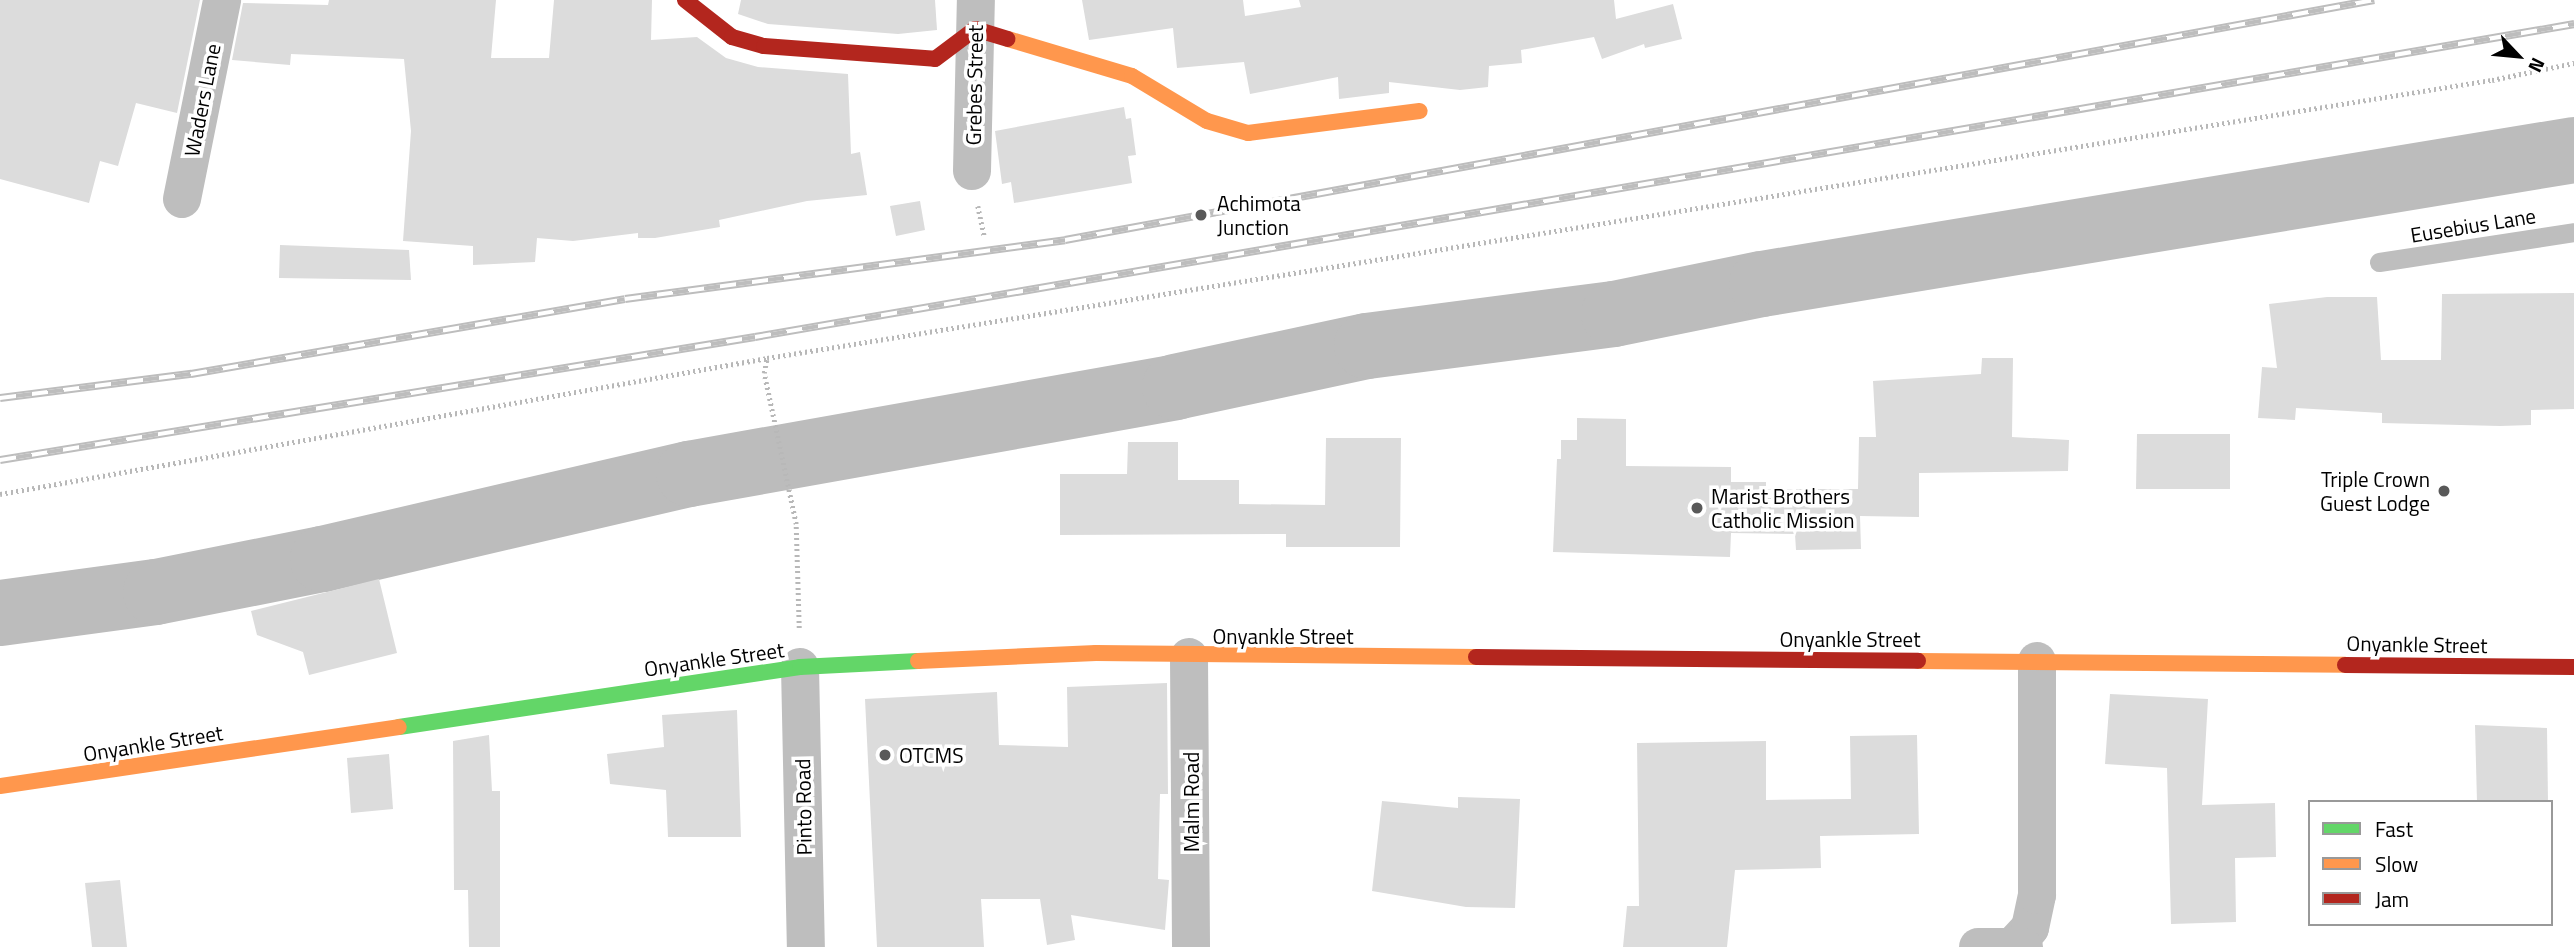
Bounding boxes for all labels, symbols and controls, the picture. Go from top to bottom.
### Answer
north arrow [2483,21,2553,91]
street label: Grebes Street [960,24,988,146]
street label: Waders Lane [179,41,225,159]
text: N [2521,53,2553,78]
place label: Achimota Junction [1217,190,1301,240]
street label: Eusebius Lane [2409,203,2537,247]
marker: Achimota Junction [1191,205,1211,225]
place label: Triple Crown Guest Lodge [2320,466,2430,516]
place label: Marist Brothers Catholic Mission [1711,483,1855,533]
marker: Triple Crown Guest Lodge [2436,483,2452,499]
marker: Marist Brothers Catholic Mission [1689,500,1705,516]
street label: Onyankle Street [1212,623,1354,649]
street label: Onyankle Street [1779,626,1921,652]
street label: Onyankle Street [2346,630,2488,658]
street label: Onyankle Street [642,637,786,681]
street label: Onyankle Street [81,720,225,766]
place label: OTCMS [899,742,964,768]
marker: OTCMS [877,747,893,763]
street label: Malm Road [1178,752,1204,852]
street label: Pinto Road [790,758,816,856]
legend [2308,800,2553,926]
text: Fast [2375,813,2413,845]
text: Slow [2375,848,2418,880]
text: Jam [2375,883,2409,915]

